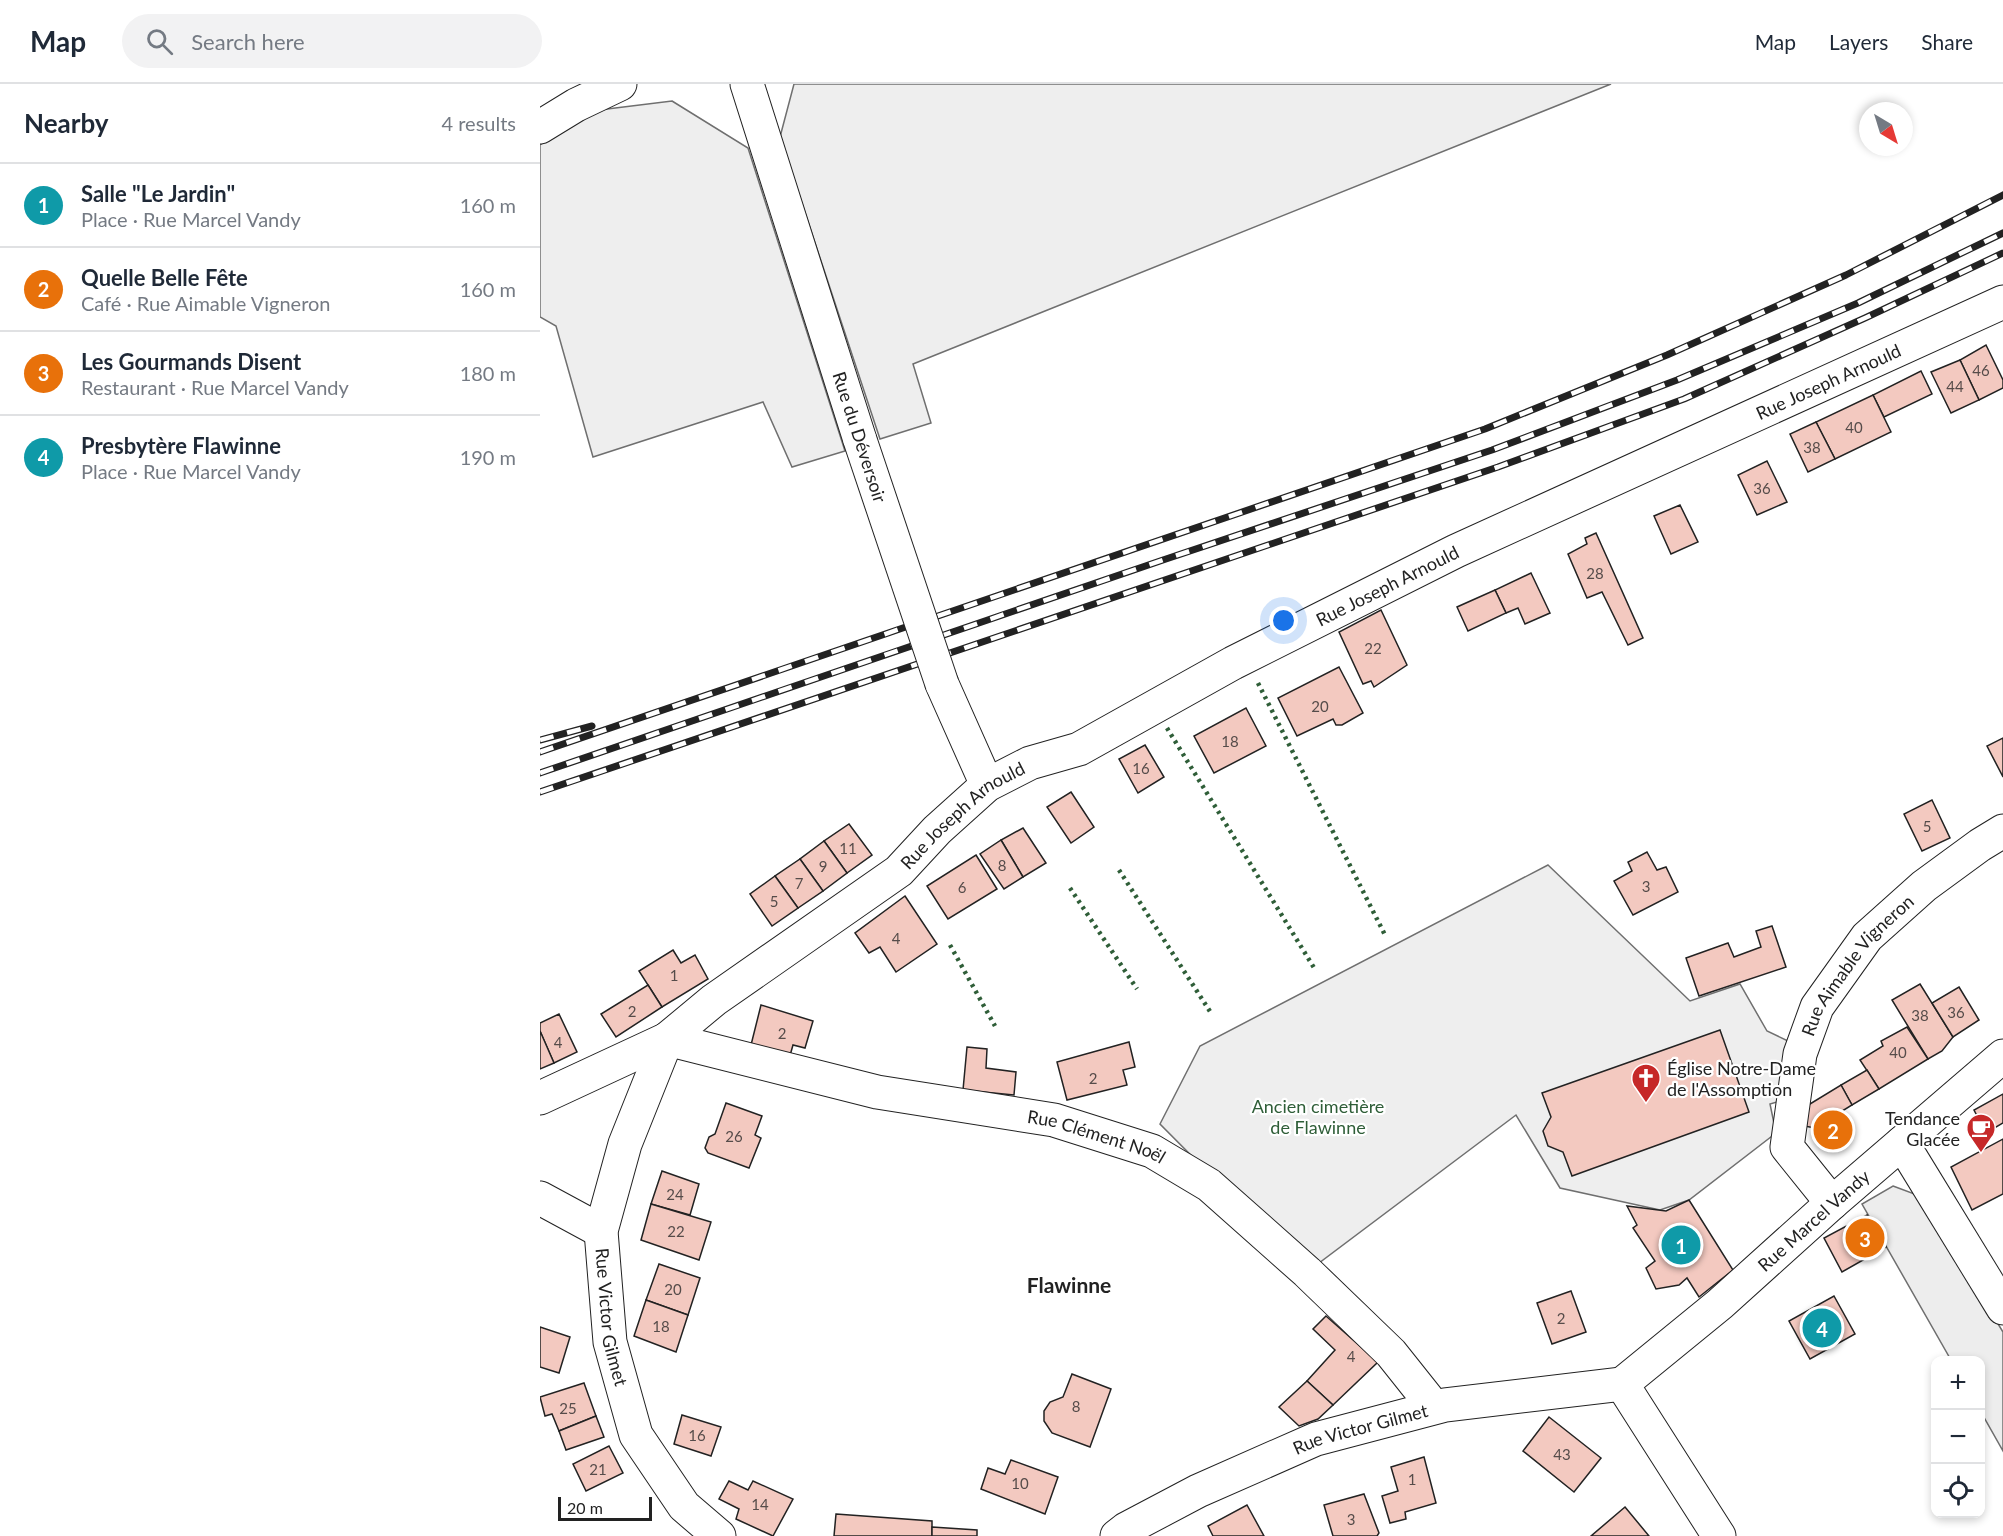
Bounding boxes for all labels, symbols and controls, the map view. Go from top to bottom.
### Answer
search box [122,14,542,68]
text: Map [30,24,86,58]
icon: search [143,25,176,58]
text: Search here [191,28,305,55]
text: Map [1755,29,1796,54]
text: Layers [1829,29,1888,54]
text: Share [1921,29,1973,54]
north arrow [1859,102,1913,156]
text: Nearby [24,107,109,139]
text: 4 results [441,111,516,135]
text: Salle "Le Jardin" [81,180,235,207]
text: 1 [38,193,49,217]
text: 160 m [460,193,516,217]
text: Place · Rue Marcel Vandy [81,207,301,231]
text: Quelle Belle Fête [81,264,248,291]
text: 2 [38,277,49,301]
text: 160 m [460,277,516,301]
text: Café · Rue Aimable Vigneron [81,291,331,315]
street label: Rue Joseph Arnould [1752,339,1904,424]
text: Les Gourmands Disent [81,348,301,375]
text: 3 [38,361,49,385]
text: 180 m [460,361,516,385]
house number: 46 [1972,361,1990,379]
street label: Rue du Déversoir [828,369,892,506]
text: Restaurant · Rue Marcel Vandy [81,375,349,399]
house number: 44 [1946,377,1964,395]
house number: 40 [1845,418,1863,436]
text: Presbytère Flawinne [81,432,281,459]
house number: 38 [1803,438,1821,456]
text: 4 [38,445,49,469]
text: 190 m [460,445,516,469]
text: Place · Rue Marcel Vandy [81,459,301,483]
house number: 36 [1753,479,1771,497]
street label: Rue Joseph Arnould [1312,541,1462,631]
house number: 28 [1586,564,1604,582]
your location [1269,606,1298,635]
house number: 22 [1364,639,1382,657]
house number: 20 [1311,697,1329,715]
house number: 18 [1221,732,1239,750]
street label: Rue Joseph Arnould [896,757,1028,873]
house number: 16 [1132,759,1150,777]
house number: 5 [1923,817,1931,835]
house number: 11 [839,839,857,857]
house number: 8 [998,856,1006,874]
house number: 9 [819,857,827,875]
house number: 7 [795,874,804,892]
house number: 3 [1642,877,1650,895]
house number: 6 [958,878,967,896]
street label: Rue Aimable Vigneron [1796,890,1918,1039]
house number: 5 [770,892,778,910]
house number: 4 [892,929,901,947]
house number: 1 [670,966,678,984]
house number: 2 [628,1002,636,1020]
house number: 36 [1947,1003,1965,1021]
house number: 38 [1911,1006,1929,1024]
house number: 2 [778,1024,786,1042]
house number: 4 [554,1033,563,1051]
house number: 40 [1889,1043,1907,1061]
place label: Église Notre-Dame de l'Assomption [1667,1057,1816,1100]
church icon: Église Notre-Dame de l'Assomption [1630,1062,1662,1104]
house number: 2 [1089,1069,1097,1087]
park label: Ancien cimetière de Flawinne [1252,1095,1384,1138]
street label: Rue Clément Noël [1026,1105,1170,1168]
place label: Tendance Glacée [1885,1107,1960,1150]
pin: 2 [1814,1108,1852,1152]
cafe icon: Tendance Glacée [1965,1112,1997,1154]
house number: 26 [725,1127,743,1145]
street label: Rue Marcel Vandy [1753,1164,1874,1276]
house number: 24 [666,1185,684,1203]
pin: 3 [1846,1216,1884,1260]
house number: 22 [667,1222,685,1240]
pin: 1 [1662,1222,1700,1268]
street label: Rue Victor Gilmet [591,1247,633,1389]
district label: Flawinne [1027,1272,1111,1297]
house number: 20 [664,1280,682,1298]
pin: 4 [1802,1306,1842,1350]
house number: 2 [1557,1309,1565,1327]
house number: 18 [652,1317,670,1335]
house number: 4 [1347,1347,1356,1365]
map controls [1931,1356,1985,1518]
button: + [1931,1356,1985,1410]
house number: 8 [1072,1397,1080,1415]
house number: 25 [559,1399,577,1417]
street label: Rue Victor Gilmet [1289,1399,1430,1459]
button: − [1931,1410,1985,1464]
house number: 16 [688,1426,706,1444]
house number: 43 [1553,1445,1571,1463]
house number: 21 [589,1460,607,1478]
button: locate [1931,1464,1985,1518]
house number: 1 [1408,1470,1416,1488]
house number: 10 [1011,1474,1029,1492]
scale bar [558,1494,652,1522]
house number: 14 [751,1495,769,1513]
text: 20 m [567,1498,603,1517]
house number: 3 [1347,1510,1355,1528]

